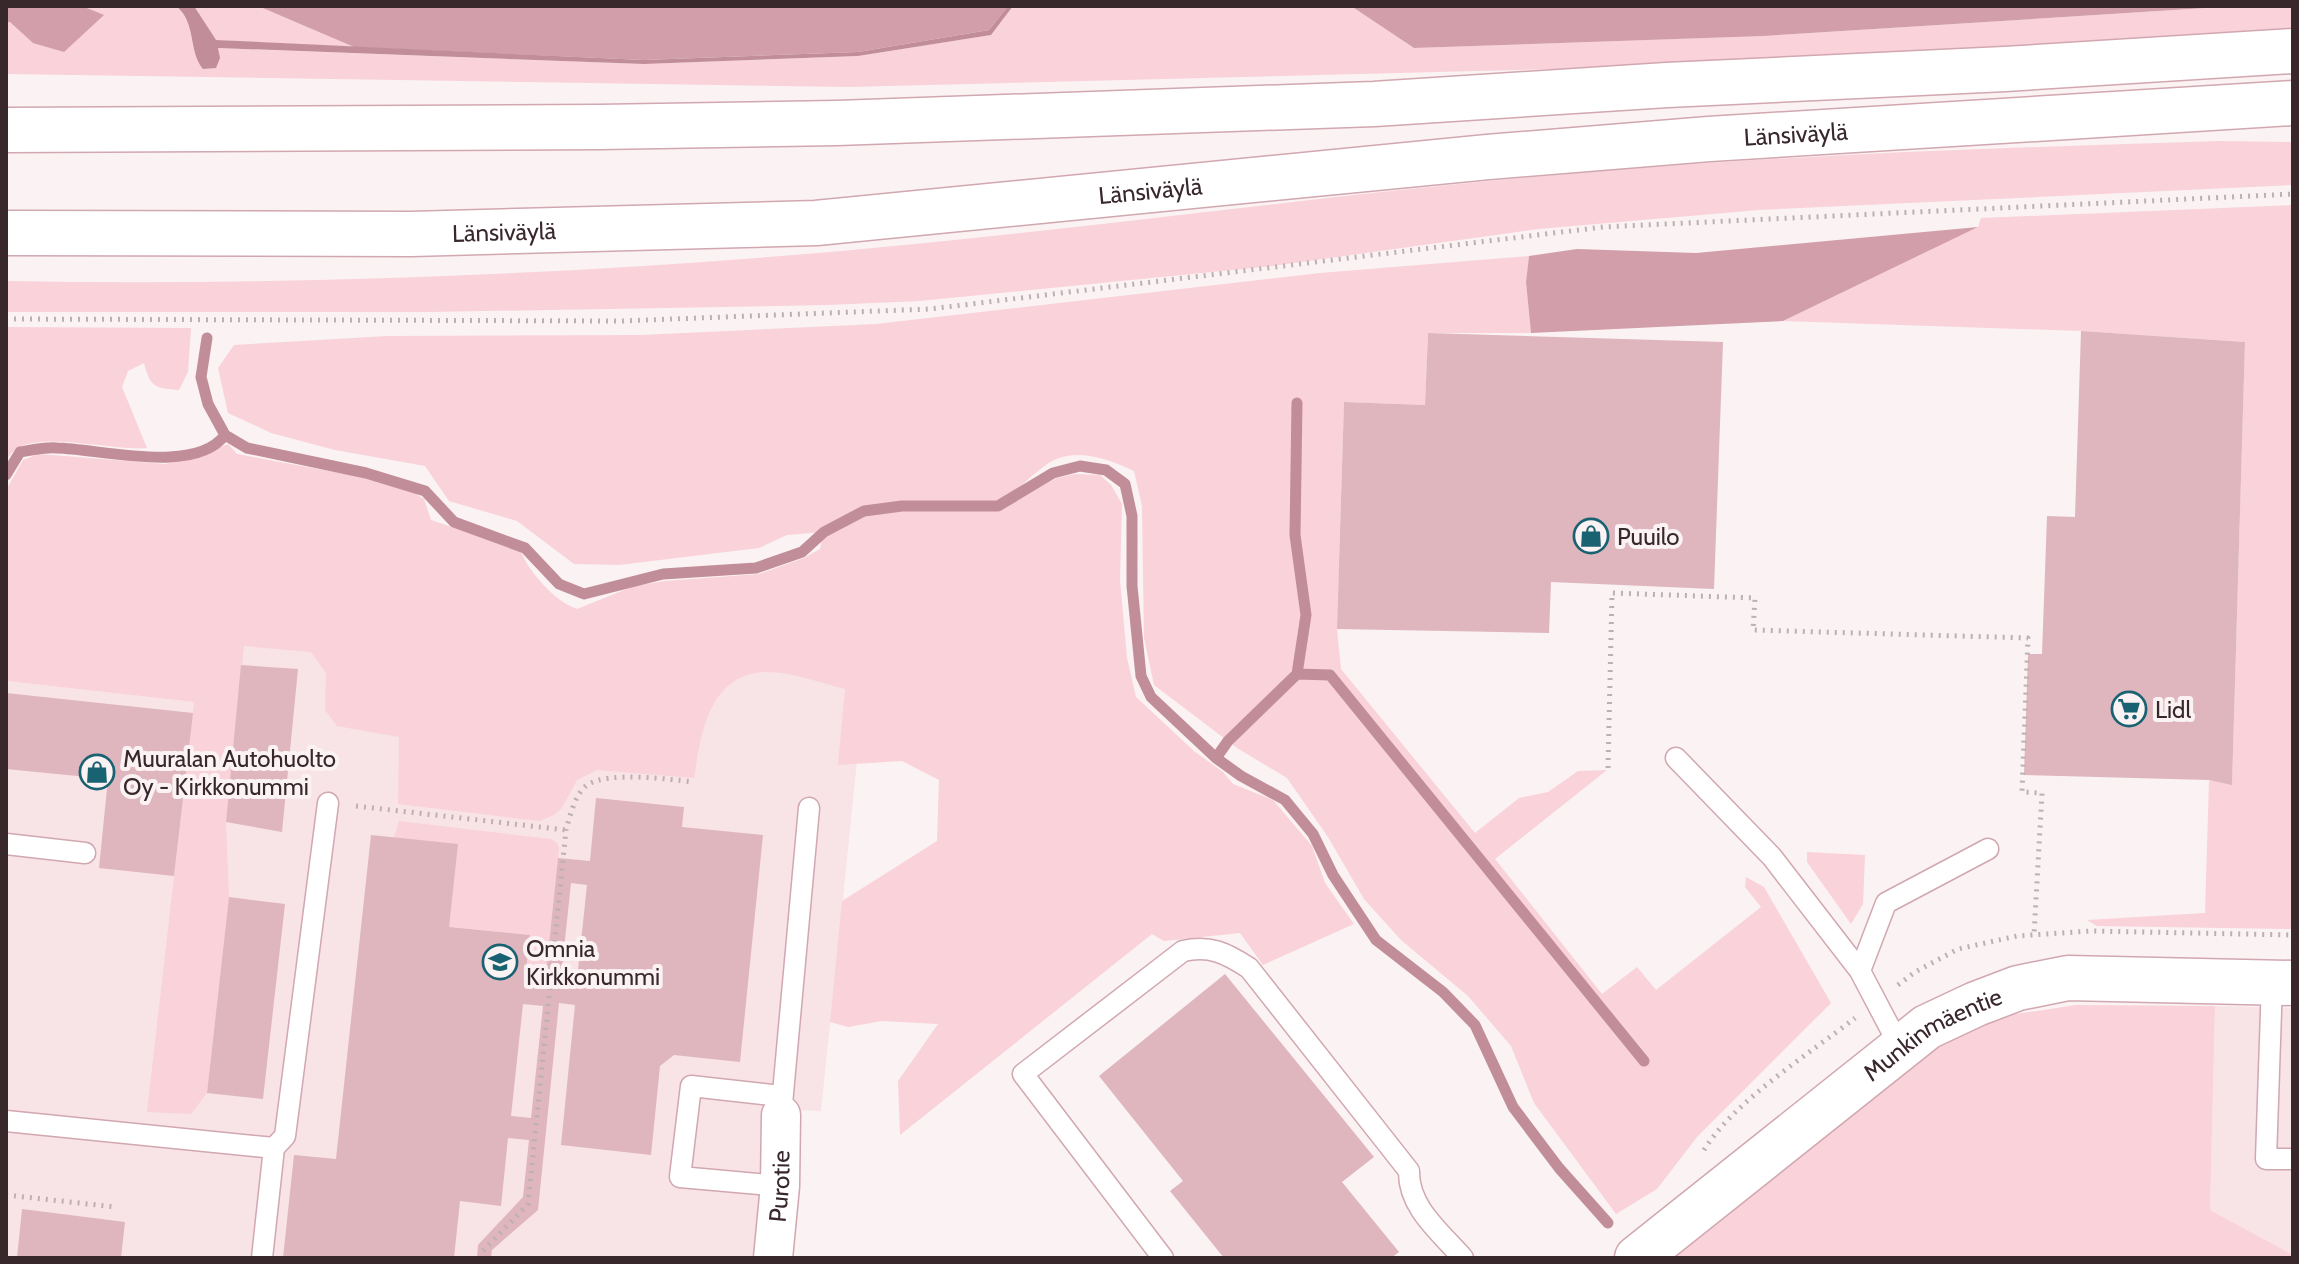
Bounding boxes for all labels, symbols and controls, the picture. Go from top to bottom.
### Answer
street label: Länsiväylä [1743,116,1849,151]
street label: Länsiväylä [1097,171,1204,210]
street label: Länsiväylä [452,216,557,247]
shop icon: Puuilo [1572,517,1610,555]
place label: Puuilo [1617,522,1680,551]
supermarket icon: Lidl [2110,690,2148,728]
place label: Lidl [2155,695,2191,724]
place label: Muuralan Autohuolto Oy - Kirkkonummi [123,744,336,801]
shop icon: Muuralan Autohuolto Oy - Kirkkonummi [78,753,116,791]
place label: Omnia Kirkkonummi [526,934,660,991]
school or university icon: Omnia Kirkkonummi [481,943,519,981]
street label: Munkinmäentie [1857,981,2006,1087]
street label: Purotie [762,1150,795,1224]

